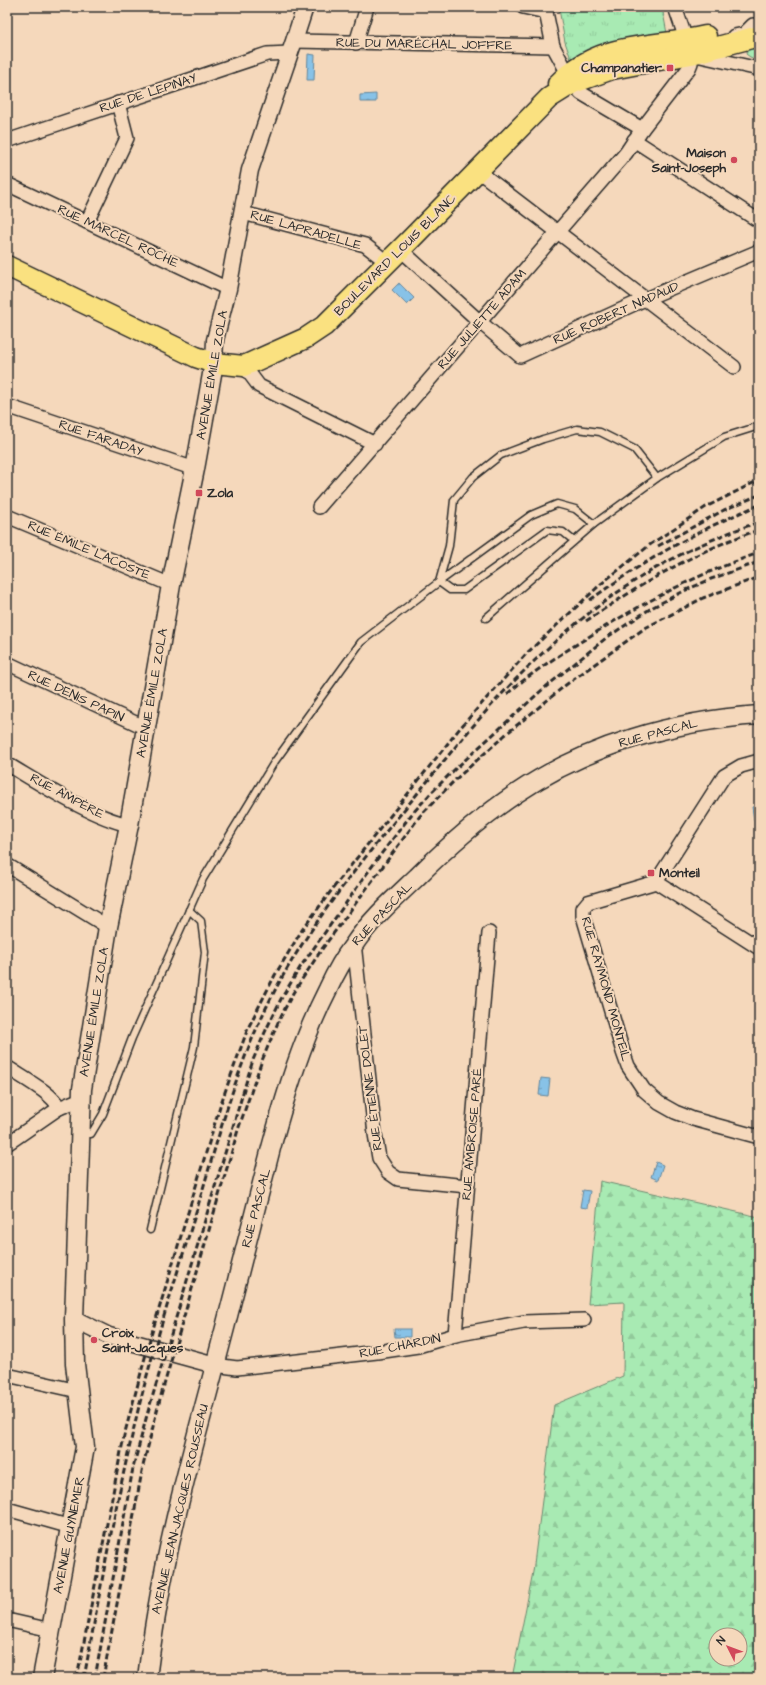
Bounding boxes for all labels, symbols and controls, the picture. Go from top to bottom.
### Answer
street label: RUE DU MARÉCHAL JOFFRE [336,33,513,55]
place label: Champanatier [581,59,663,78]
marker: Champanatier [665,63,675,73]
street label: RUE DE LEPINAY [97,69,199,117]
place label: Maison Saint-Joseph [651,144,727,178]
marker: Maison Saint-Joseph [729,155,739,165]
street label: BOULEVARD LOUIS BLANC [330,190,460,320]
street label: RUE MARCEL ROCHE [55,200,182,272]
street label: RUE LAPRADELLE [248,206,364,255]
street label: RUE JULIETTE ADAM [433,265,531,373]
street label: RUE ROBERT NADAUD [550,277,682,349]
street label: AVENUE ÉMILE ZOLA [192,308,232,441]
street label: RUE FARADAY [56,415,146,461]
place label: Zola [207,484,234,502]
marker: Zola [194,488,204,498]
street label: RUE ÉMILE LACOSTE [25,516,153,584]
street label: AVENUE ÉMILE ZOLA [132,626,172,759]
street label: RUE DENIS PAPIN [25,666,127,726]
street label: RUE PASCAL [617,714,699,752]
street label: RUE AMPÈRE [27,769,107,823]
place label: Monteil [659,864,700,882]
marker: Monteil [646,868,656,878]
street label: RUE PASCAL [348,878,416,950]
street label: RUE RAYMOND MONTEIL [577,915,635,1063]
street label: AVENUE ÉMILE ZOLA [75,945,113,1078]
street label: RUE ÉTIENNE DOLET [353,1023,387,1152]
street label: RUE AMBROISE PARÉ [457,1067,487,1201]
street label: RUE PASCAL [237,1167,275,1249]
place label: Croix Saint-Jacques [101,1324,184,1358]
street label: RUE CHARDIN [358,1329,442,1363]
marker: Croix Saint-Jacques [89,1335,99,1345]
street label: AVENUE JEAN-JACQUES ROUSSEAU [147,1402,213,1616]
street label: AVENUE GUYNEMER [49,1475,89,1595]
north arrow [708,1627,748,1667]
text: N [713,1633,729,1648]

